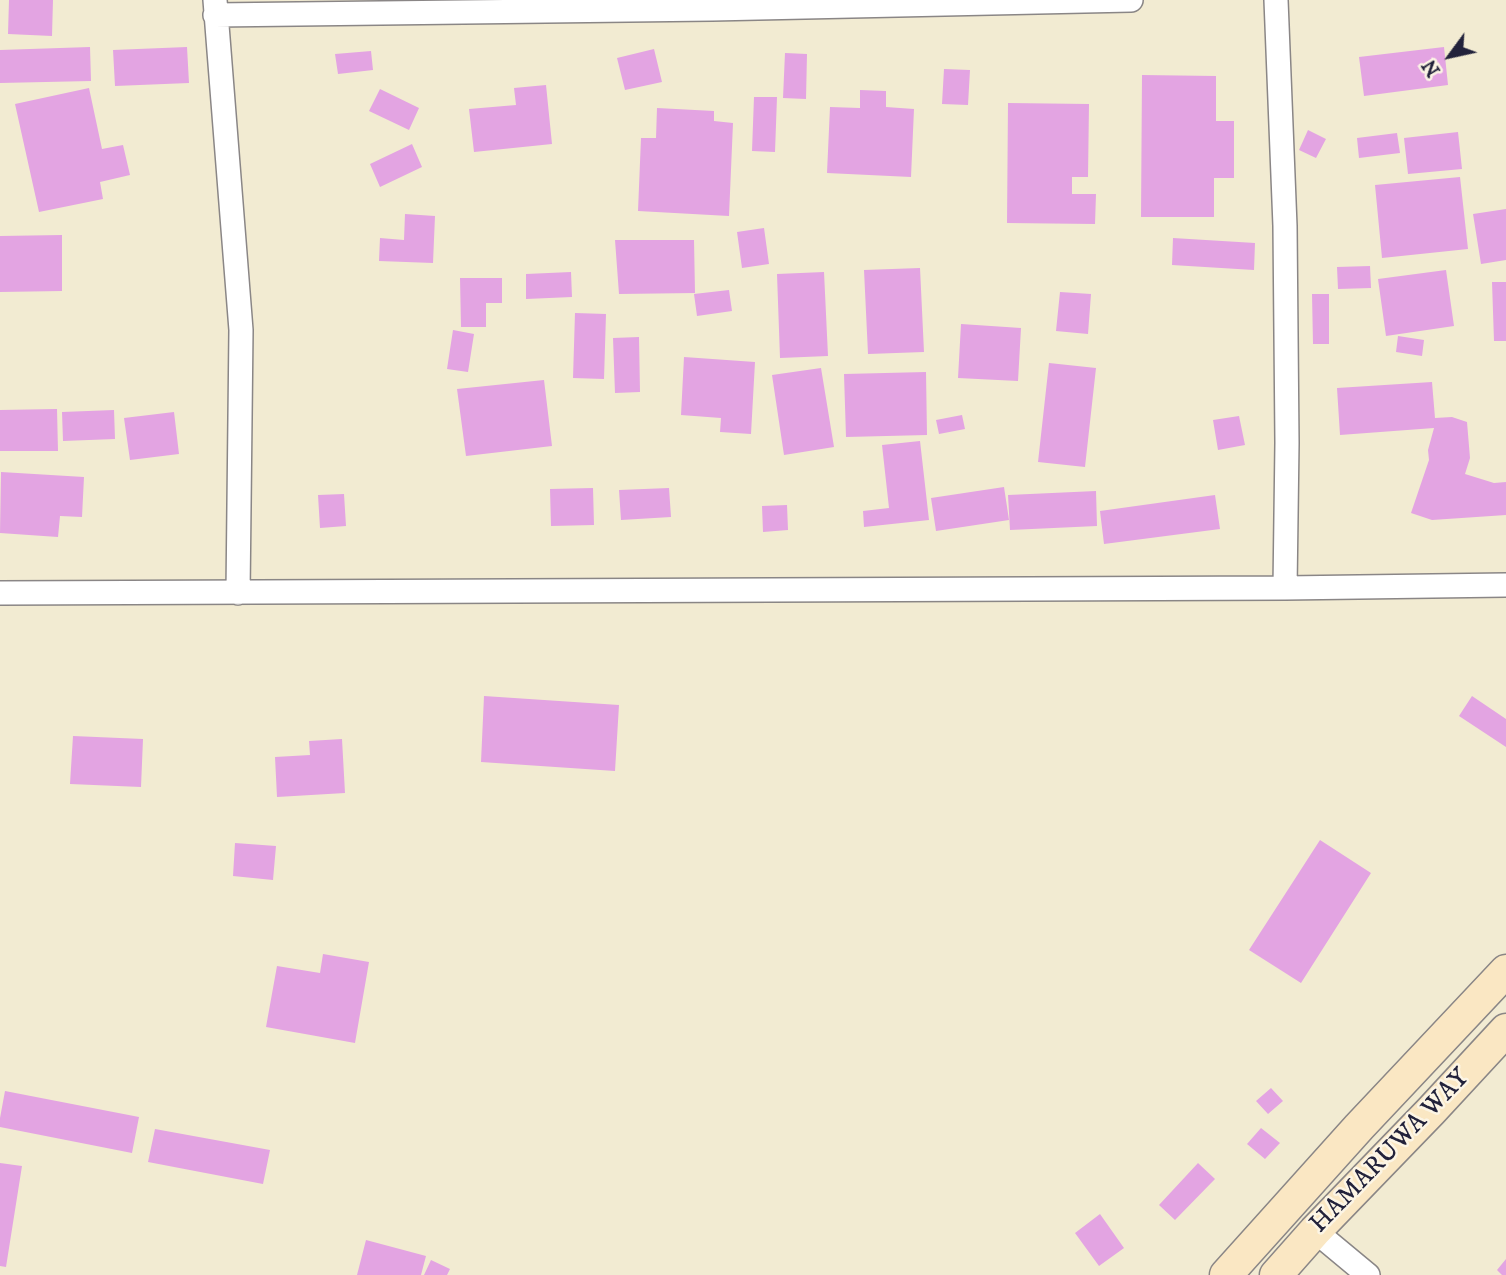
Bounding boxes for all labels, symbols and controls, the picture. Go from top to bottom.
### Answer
north arrow [1415,21,1485,91]
text: N [1418,55,1446,81]
street label: HAMARUWA WAY [1305,1063,1477,1241]

